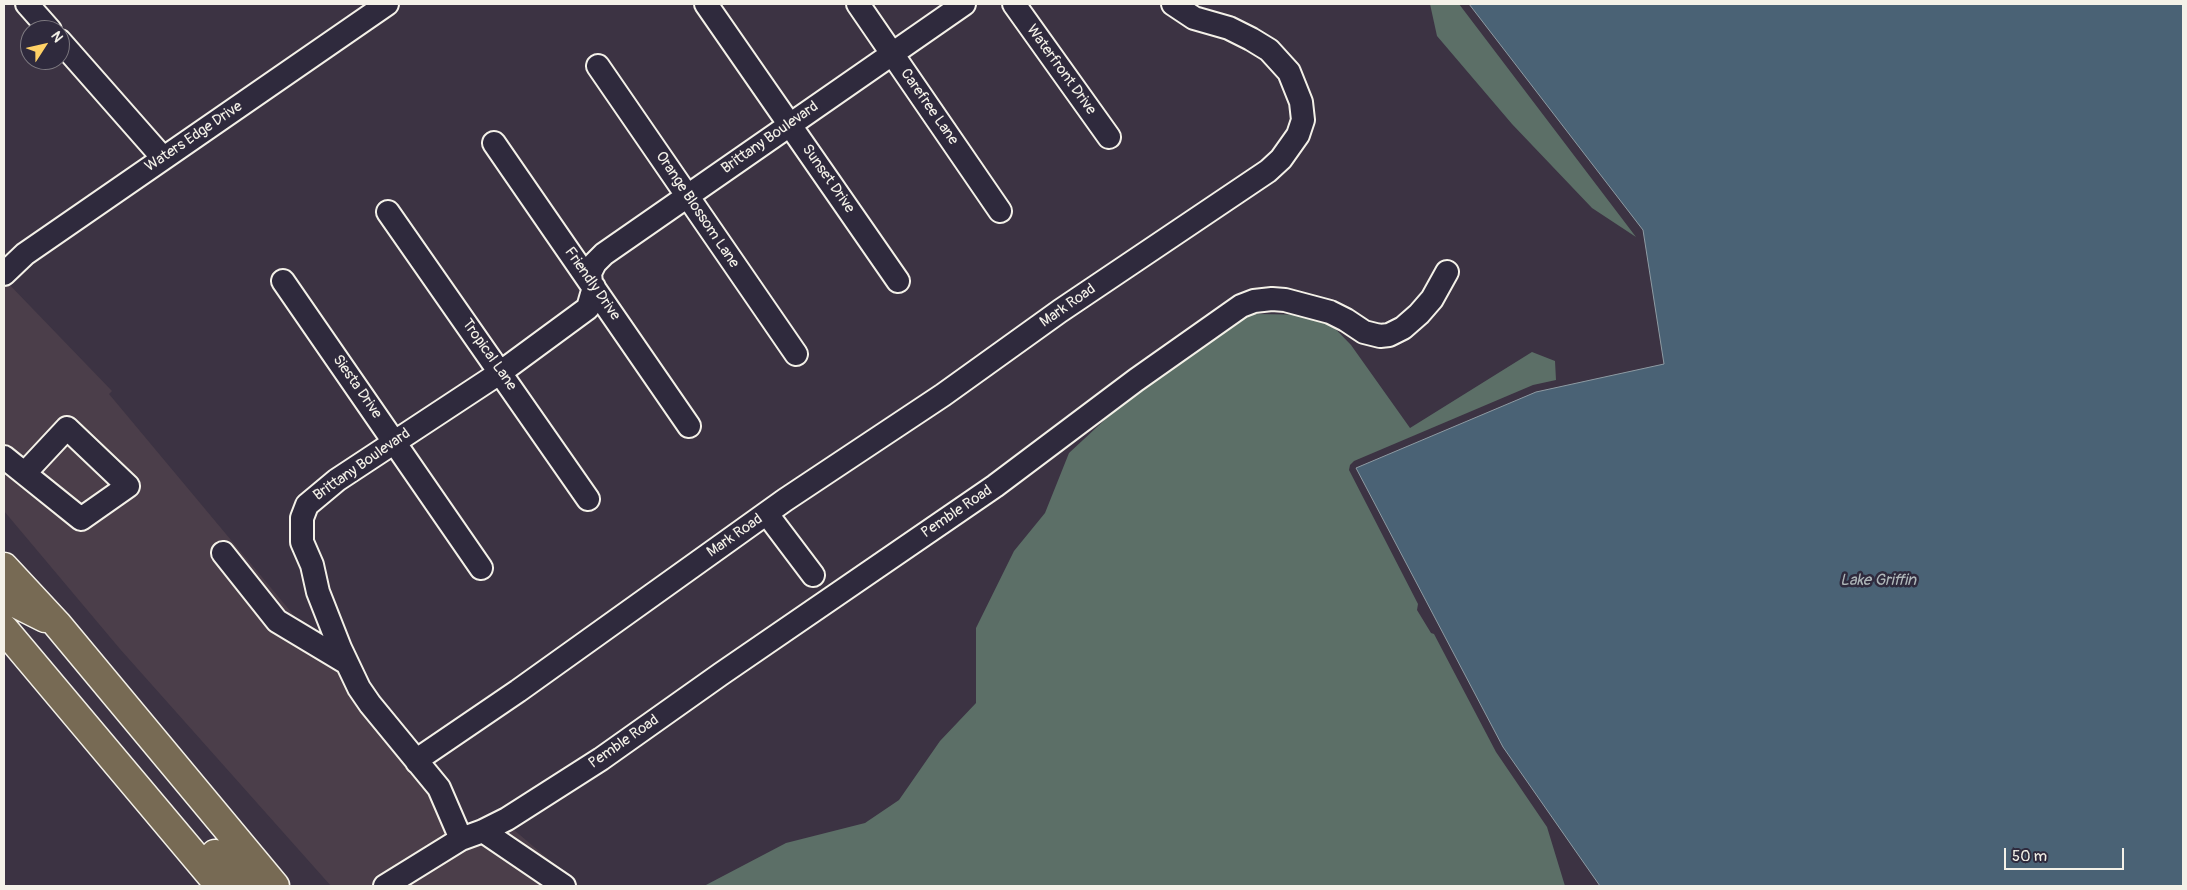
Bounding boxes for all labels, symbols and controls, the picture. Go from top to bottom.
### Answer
north arrow [20,20,70,70]
street label: Waterfront Drive [1022,21,1100,119]
text: N [47,28,67,45]
street label: Carefree Lane [896,65,962,149]
street label: Waters Edge Drive [142,98,246,176]
street label: Brittany Boulevard [718,98,822,178]
street label: Sunset Drive [798,141,858,217]
street label: Orange Blossom Lane [651,148,743,272]
street label: Friendly Drive [560,244,624,324]
street label: Mark Road [1037,280,1099,332]
street label: Tropical Lane [458,316,520,394]
street label: Siesta Drive [328,352,386,422]
street label: Brittany Boulevard [310,425,414,505]
street label: Pemble Road [918,482,996,542]
street label: Mark Road [704,510,766,562]
water label: Lake Griffin [1840,571,1916,591]
street label: Pemble Road [585,711,663,773]
scale bar [2007,838,2127,870]
text: 50 m [2012,847,2047,866]

